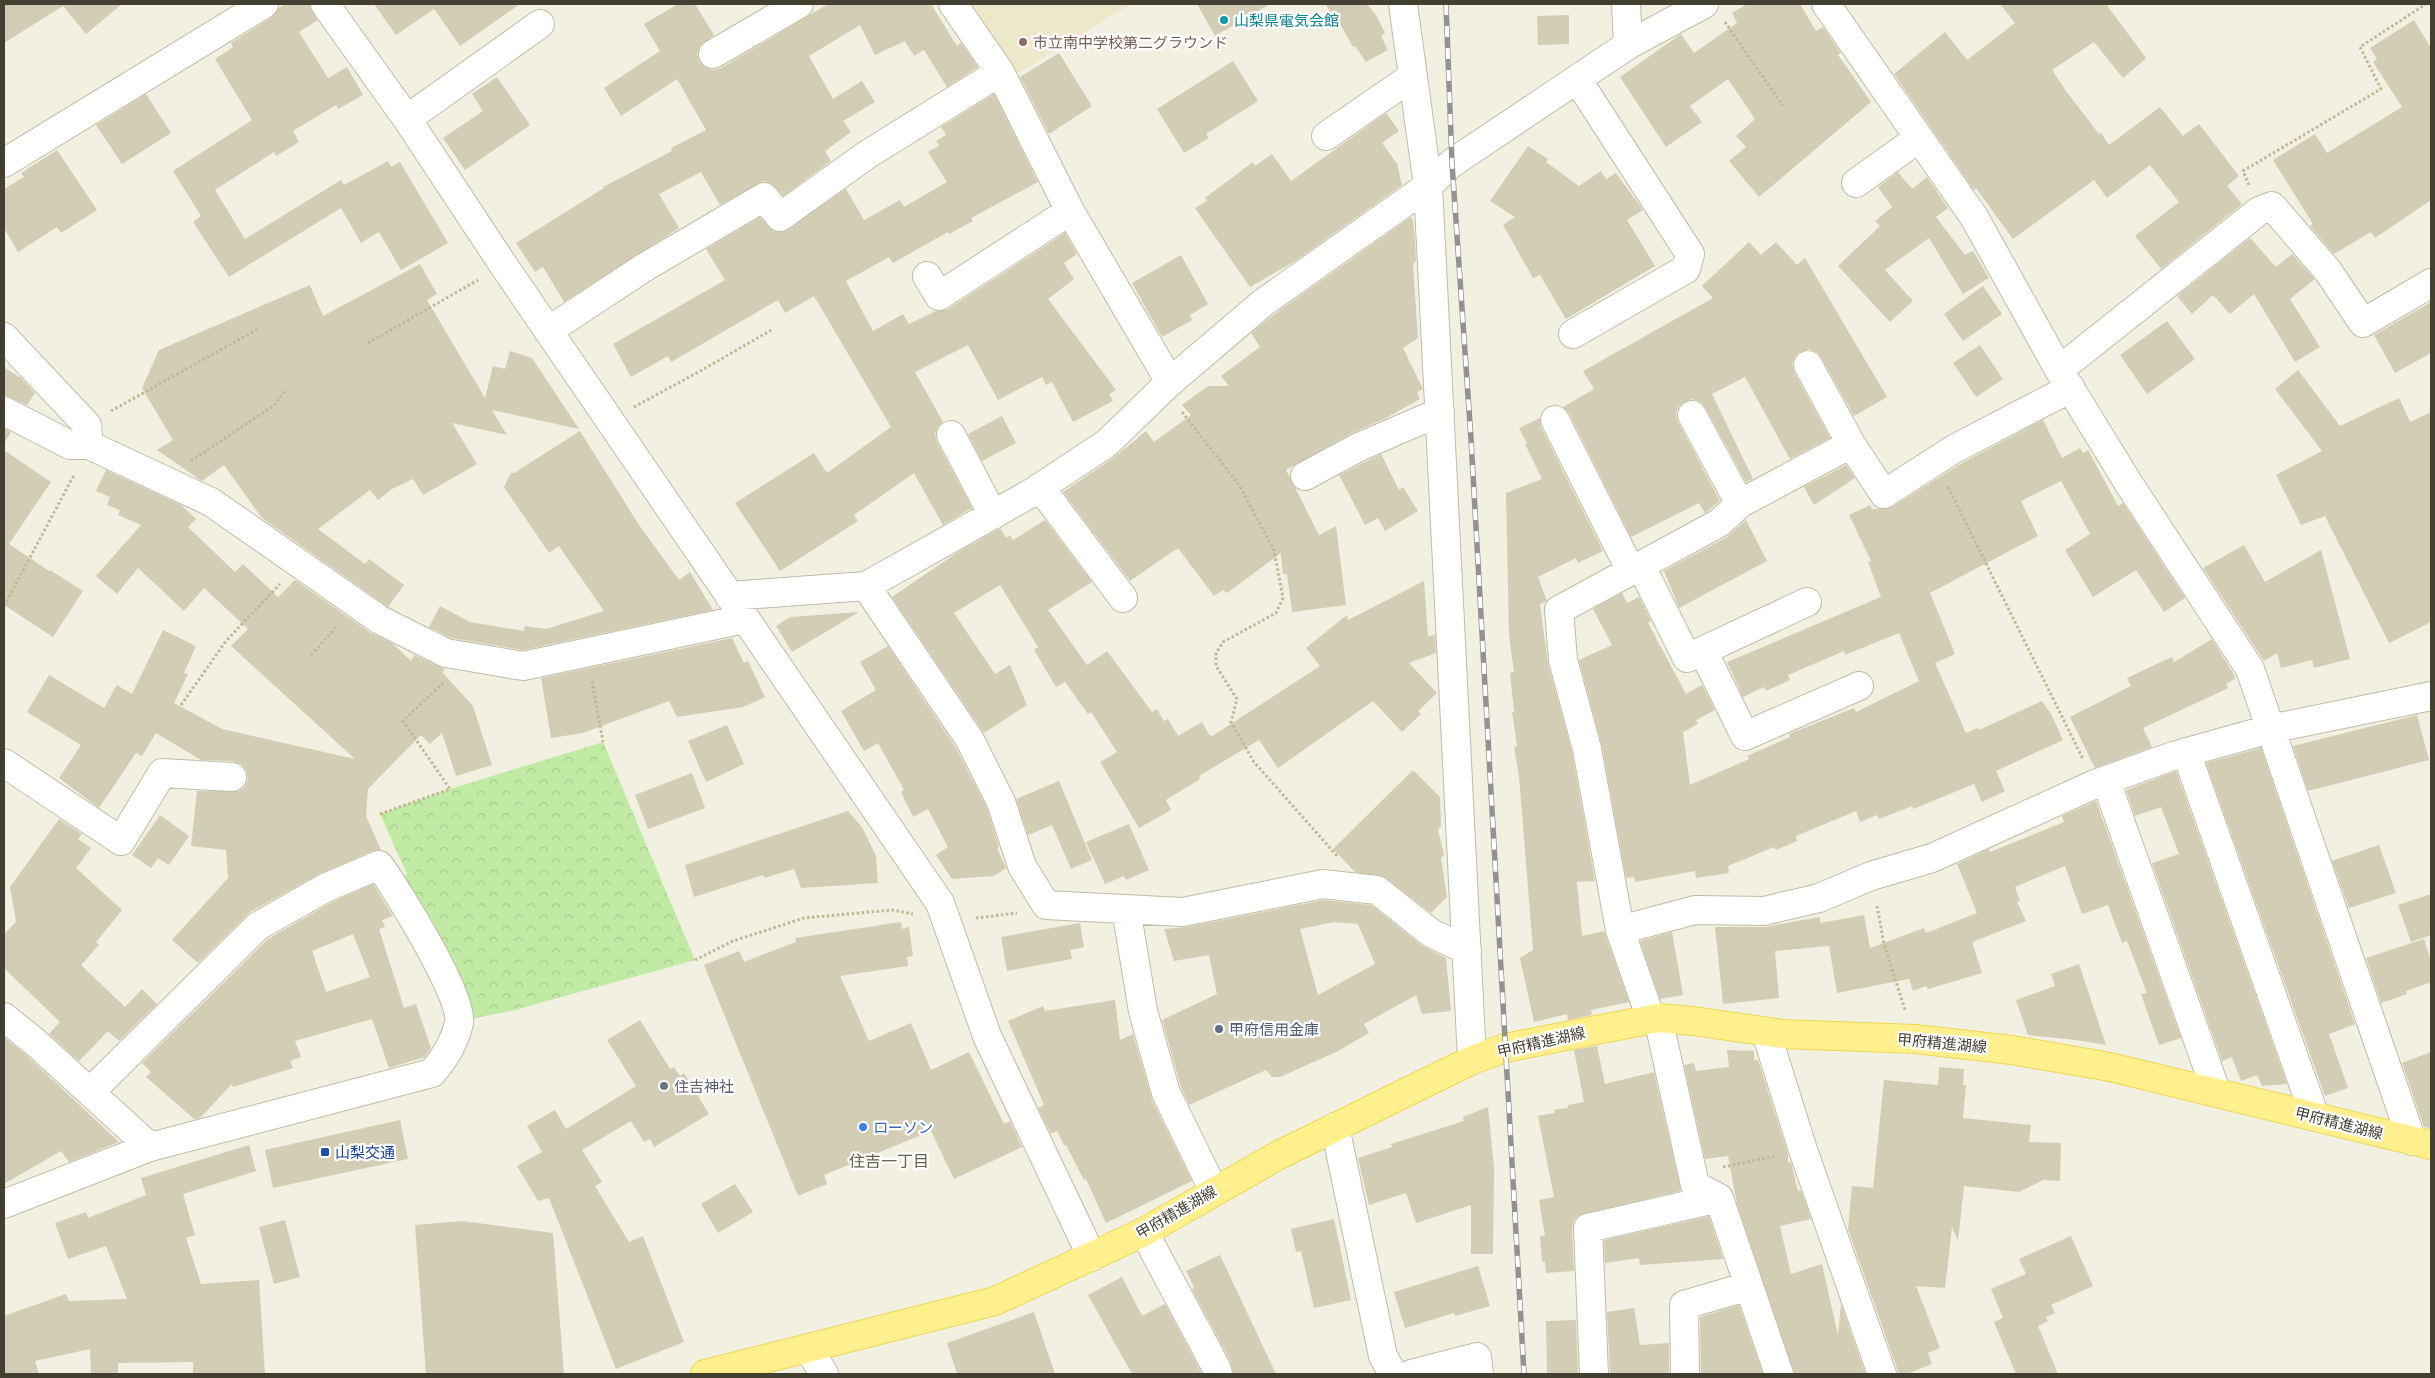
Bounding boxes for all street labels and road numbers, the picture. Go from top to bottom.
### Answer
street label: 甲府精進湖線 [1495,1023,1587,1061]
street label: 甲府精進湖線 [1896,1030,1988,1056]
street label: 甲府精進湖線 [2293,1103,2385,1143]
street label: 甲府精進湖線 [1132,1181,1220,1243]

